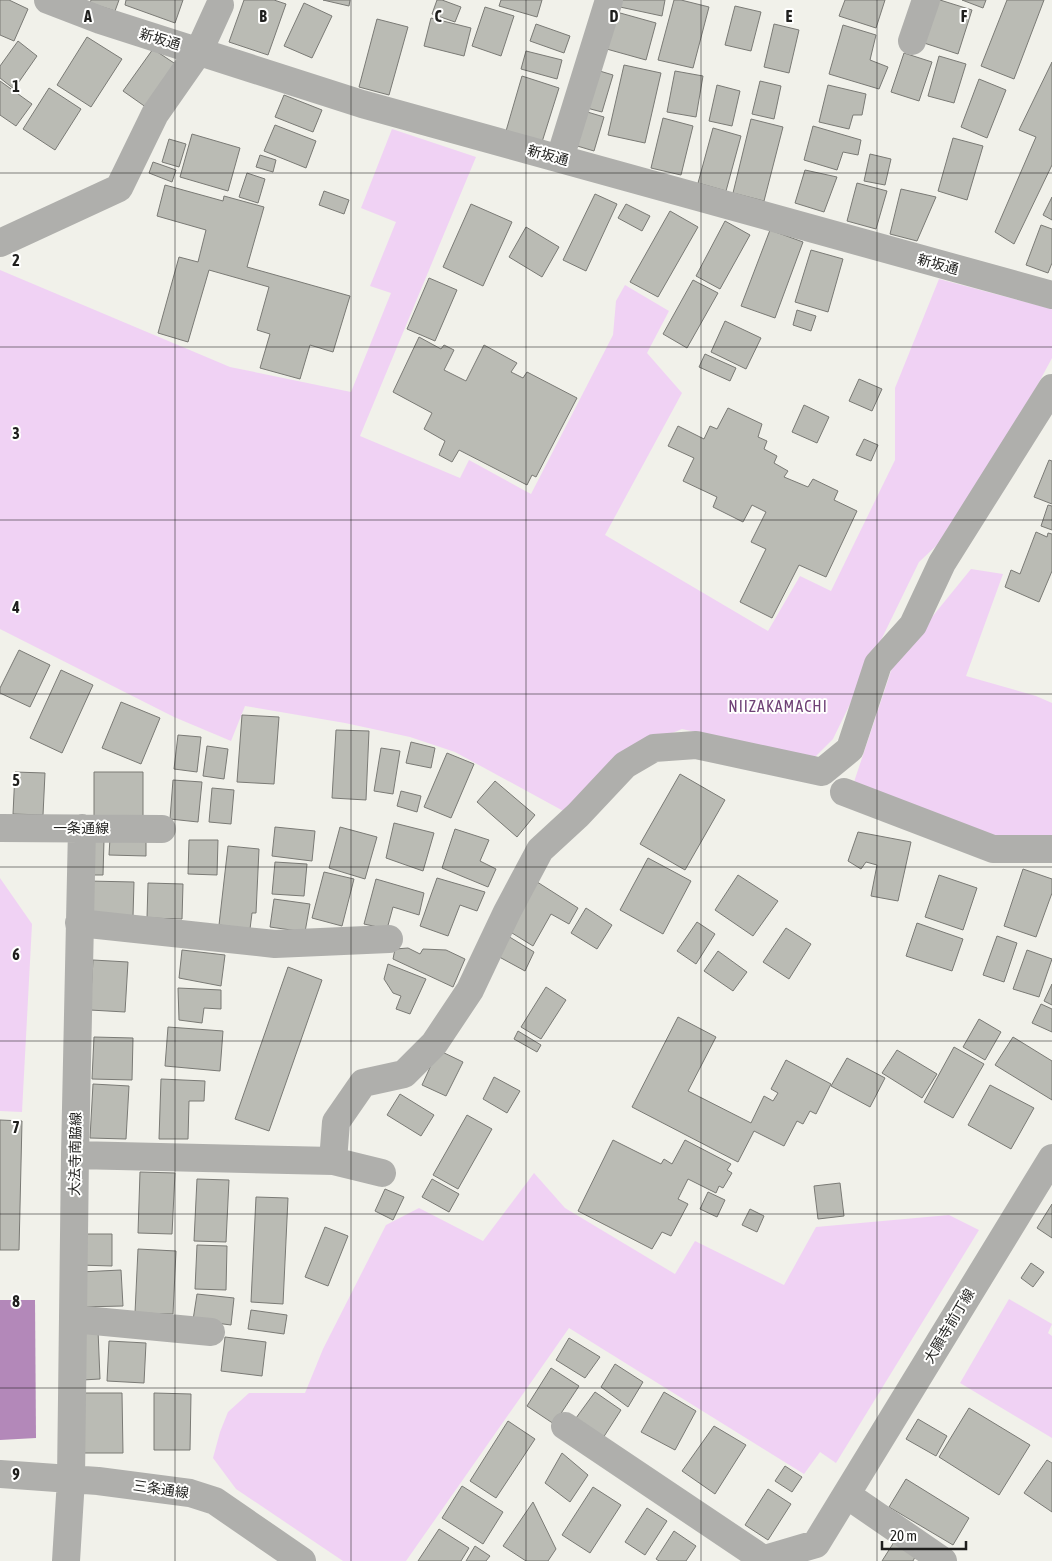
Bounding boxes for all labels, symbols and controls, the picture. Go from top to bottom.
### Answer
text: A [83,7,92,25]
text: B [259,7,267,25]
text: C [434,7,442,25]
text: D [610,7,619,25]
text: E [786,7,793,25]
text: F [961,7,968,25]
street label: 新坂通 [138,25,182,53]
text: 1 [12,77,20,95]
street label: 新坂通 [526,142,570,168]
text: 2 [12,251,20,269]
street label: 新坂通 [916,251,960,277]
text: 3 [12,424,20,442]
text: 4 [11,598,20,616]
district label: NIIZAKAMACHI [728,697,828,715]
text: 5 [12,771,20,789]
street label: 一条通線 [53,820,109,836]
text: 6 [12,945,20,963]
street label: 大法寺南脇線 [66,1112,84,1196]
text: 7 [12,1118,20,1136]
street label: 大願寺前丁線 [921,1286,977,1366]
text: 8 [12,1292,20,1310]
text: 9 [12,1465,20,1483]
street label: 三条通線 [132,1477,190,1501]
scale bar [882,1518,966,1550]
text: 20 m [890,1527,917,1544]

